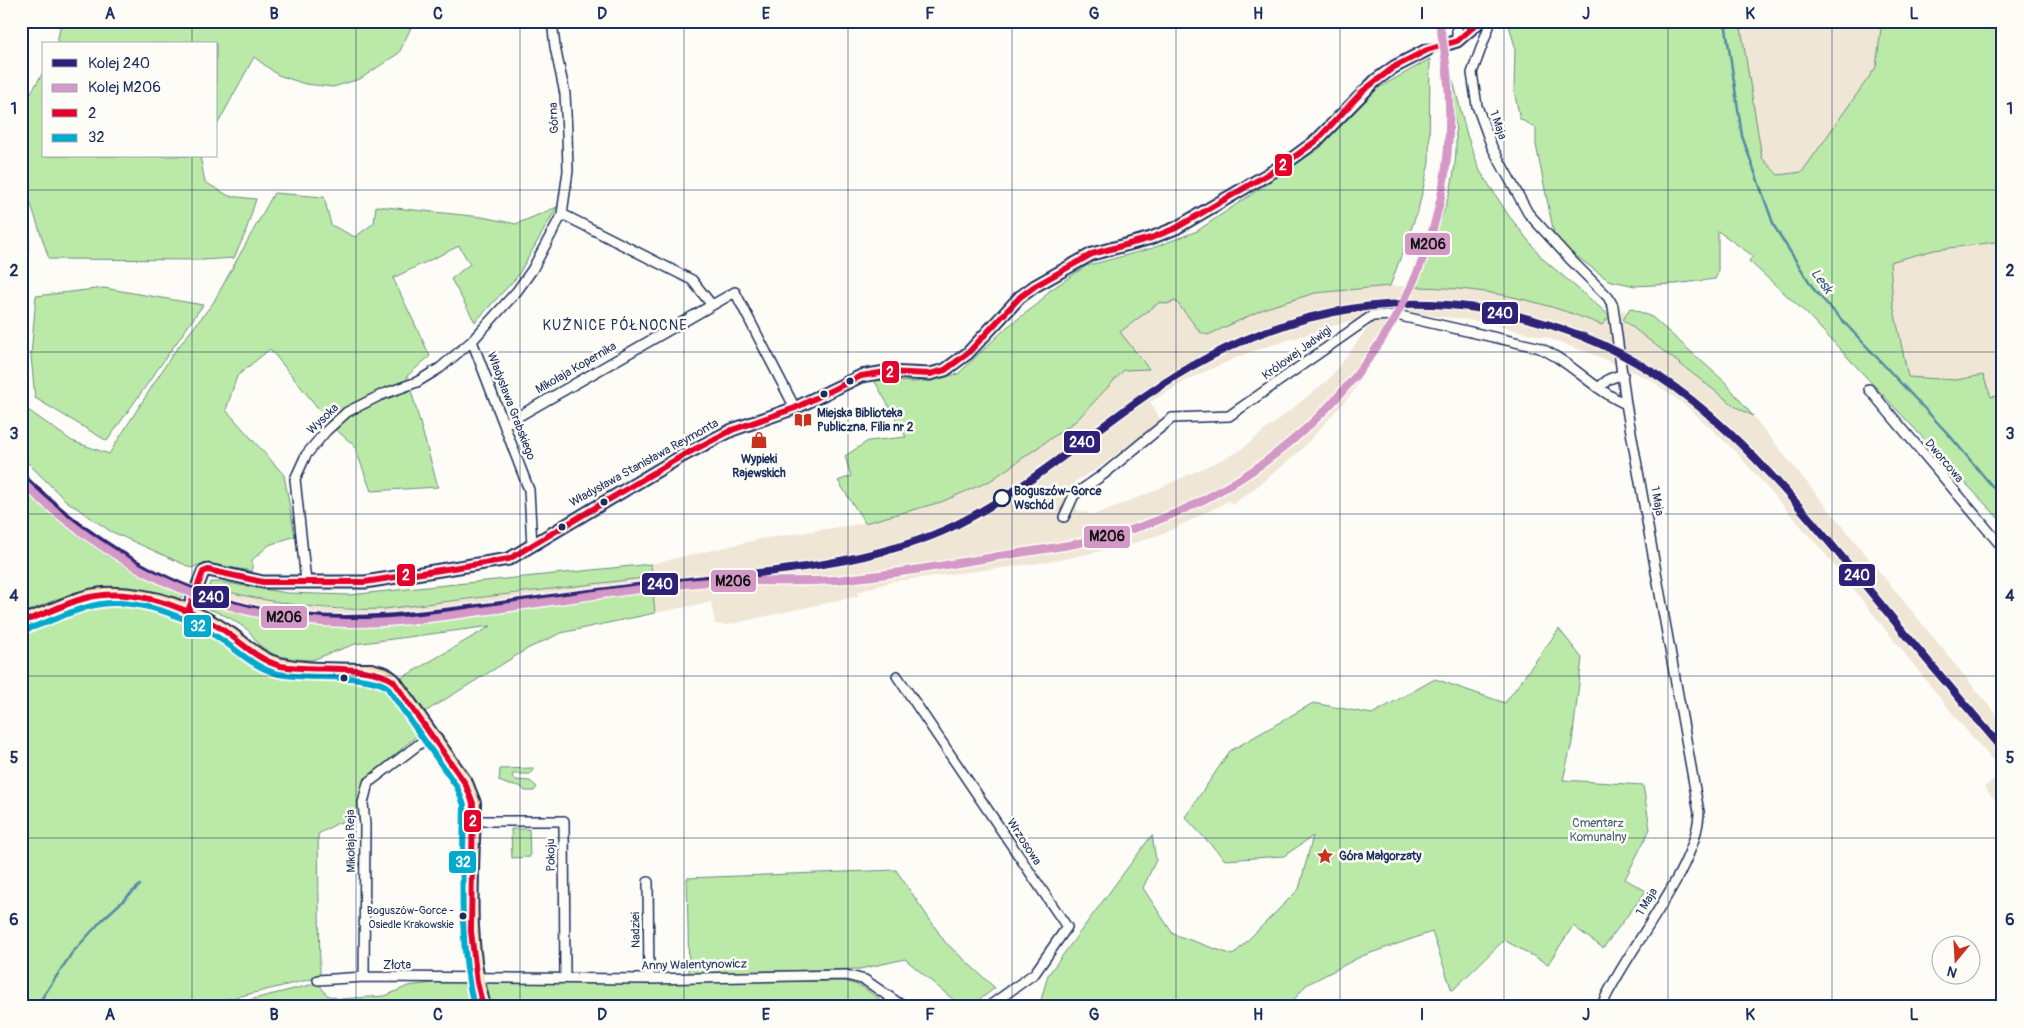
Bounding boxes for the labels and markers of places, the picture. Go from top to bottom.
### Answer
unlabelled marker [845,376,855,386]
unlabelled marker [819,389,829,399]
place label: Miejska Biblioteka Publiczna. Filia nr 2 [817,406,914,435]
library icon: Miejska Biblioteka Publiczna. Filia nr 2 [793,410,813,430]
shop icon: Wypieki Rajewskich [749,430,769,450]
place label: Wypieki Rajewskich [732,452,786,481]
place label: Boguszów-Gorce Wschód [1014,484,1102,513]
marker: Boguszów-Gorce Wschód [993,489,1011,507]
unlabelled marker [599,497,609,507]
unlabelled marker [557,522,567,532]
unlabelled marker [339,673,349,683]
place icon: Góra Małgorzaty [1315,846,1335,866]
place label: Góra Małgorzaty [1339,849,1422,864]
place label: Boguszów-Gorce - Osiedle Krakowskie [367,904,455,931]
marker: Boguszów-Gorce - Osiedle Krakowskie [458,911,468,921]

